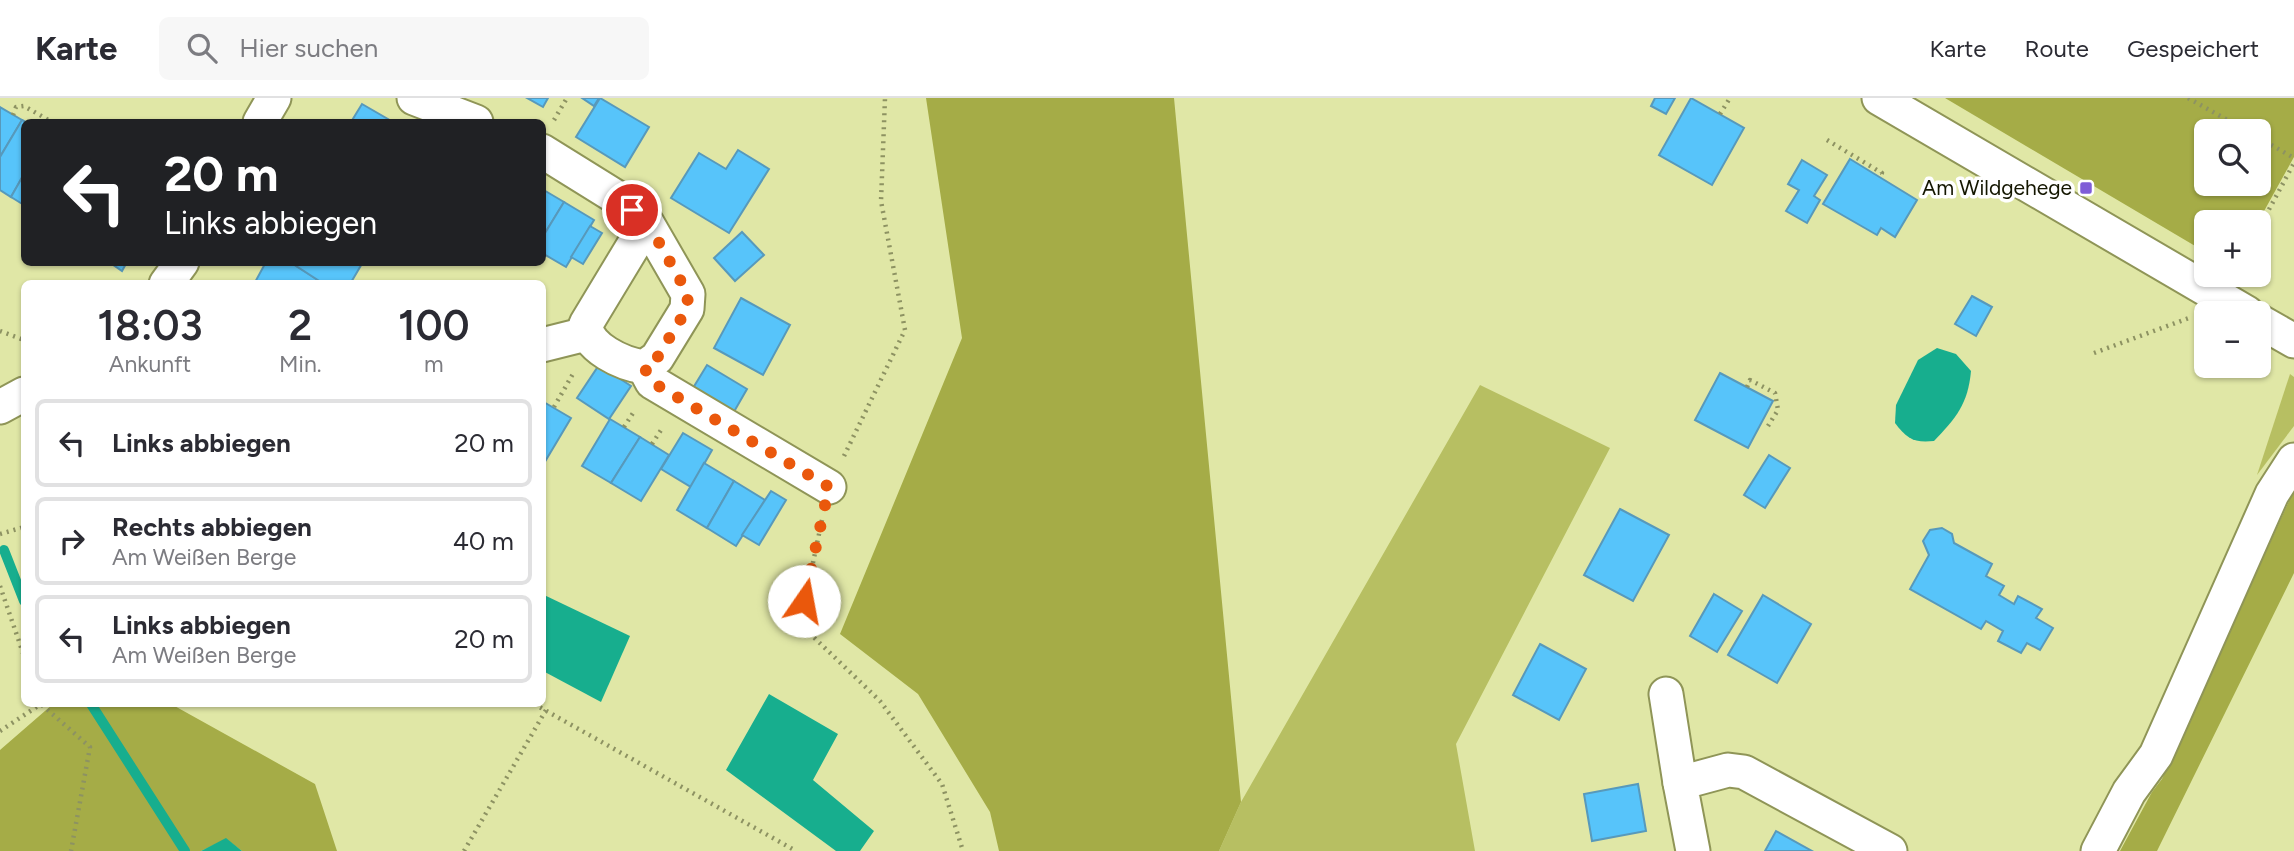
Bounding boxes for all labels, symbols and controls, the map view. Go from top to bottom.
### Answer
search box [159,17,649,80]
text: Karte [35,29,117,68]
icon: search [183,29,221,67]
text: Hier suchen [239,32,378,64]
text: Karte [1930,34,1986,63]
text: Route [2024,34,2089,63]
text: Gespeichert [2127,34,2259,63]
map controls [2194,119,2271,378]
button: search [2194,119,2271,196]
text: 20 m [164,144,279,203]
icon: left [49,147,140,238]
place label: Am Wildgehege [1922,175,2072,200]
pin [602,180,662,240]
marker: Am Wildgehege [2078,180,2094,196]
icon: arrive [613,191,651,229]
text: Links abbiegen [164,204,377,242]
button: + [2194,210,2271,287]
text: 18:03 [97,300,203,351]
text: 2 [288,300,312,351]
text: 100 [398,300,470,351]
button: − [2194,301,2271,378]
text: Ankunft [109,350,191,378]
text: Min. [279,350,322,378]
text: m [424,350,444,378]
icon: left [53,424,91,462]
text: Links abbiegen [112,427,291,459]
text: 20 m [454,427,514,459]
text: Rechts abbiegen [112,511,312,543]
icon: right [53,522,91,560]
text: 40 m [453,525,514,557]
text: Am Weißen Berge [112,543,296,571]
position arrow [767,564,841,638]
text: Links abbiegen [112,609,291,641]
icon: left [53,620,91,658]
text: 20 m [454,623,514,655]
text: Am Weißen Berge [112,641,296,669]

